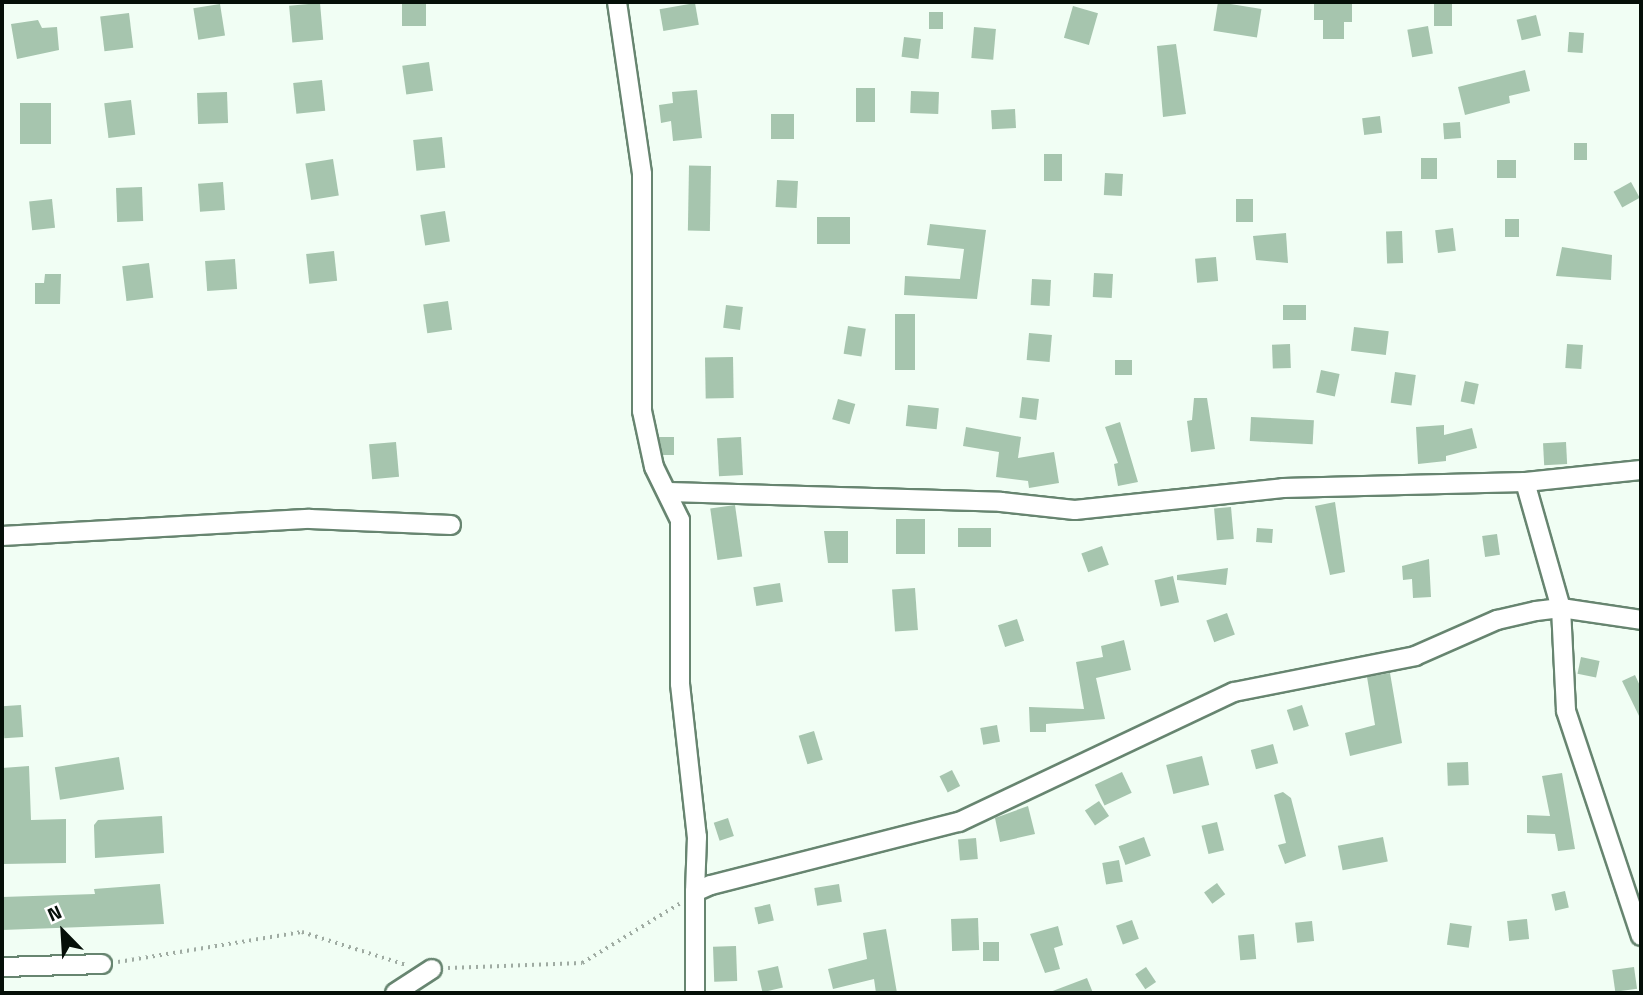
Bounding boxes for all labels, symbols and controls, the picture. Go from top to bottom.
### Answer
text: N [42,896,66,928]
north arrow [28,897,98,967]

